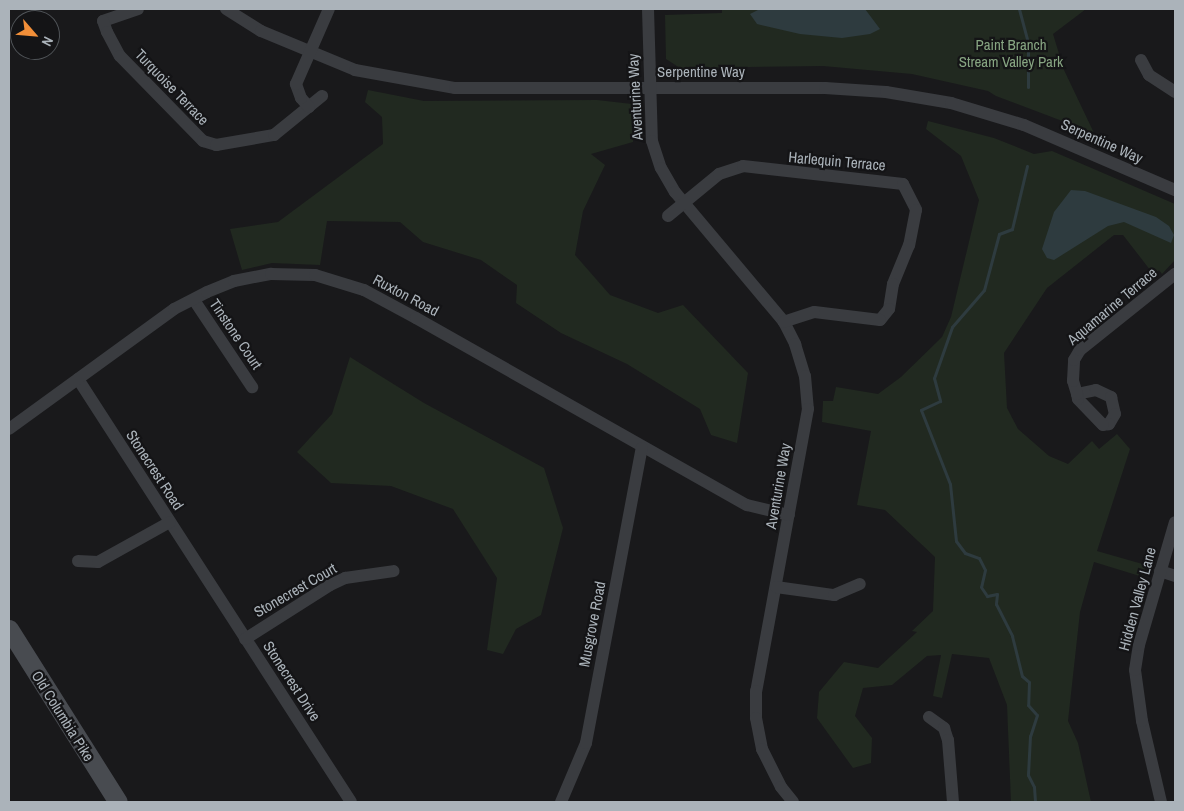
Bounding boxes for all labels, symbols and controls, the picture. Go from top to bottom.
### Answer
north arrow [10,10,60,60]
text: N [38,34,57,49]
park label: Paint Branch Stream Valley Park [959,35,1063,70]
street label: Turquoise Terrace [131,45,213,129]
street label: Aventurine Way [624,53,646,141]
street label: Serpentine Way [657,63,745,81]
street label: Serpentine Way [1058,115,1146,167]
street label: Harlequin Terrace [788,148,886,174]
street label: Aquamarine Terrace [1064,263,1160,349]
street label: Ruxton Road [370,270,442,320]
street label: Tinstone Court [206,295,266,373]
street label: Stonecrest Road [123,427,187,513]
street label: Aventurine Way [762,442,794,530]
street label: Hidden Valley Lane [1115,545,1159,653]
street label: Stonecrest Court [251,559,339,621]
street label: Musgrove Road [575,580,609,668]
street label: Stonecrest Drive [260,638,324,724]
street label: Old Columbia Pike [28,667,98,765]

